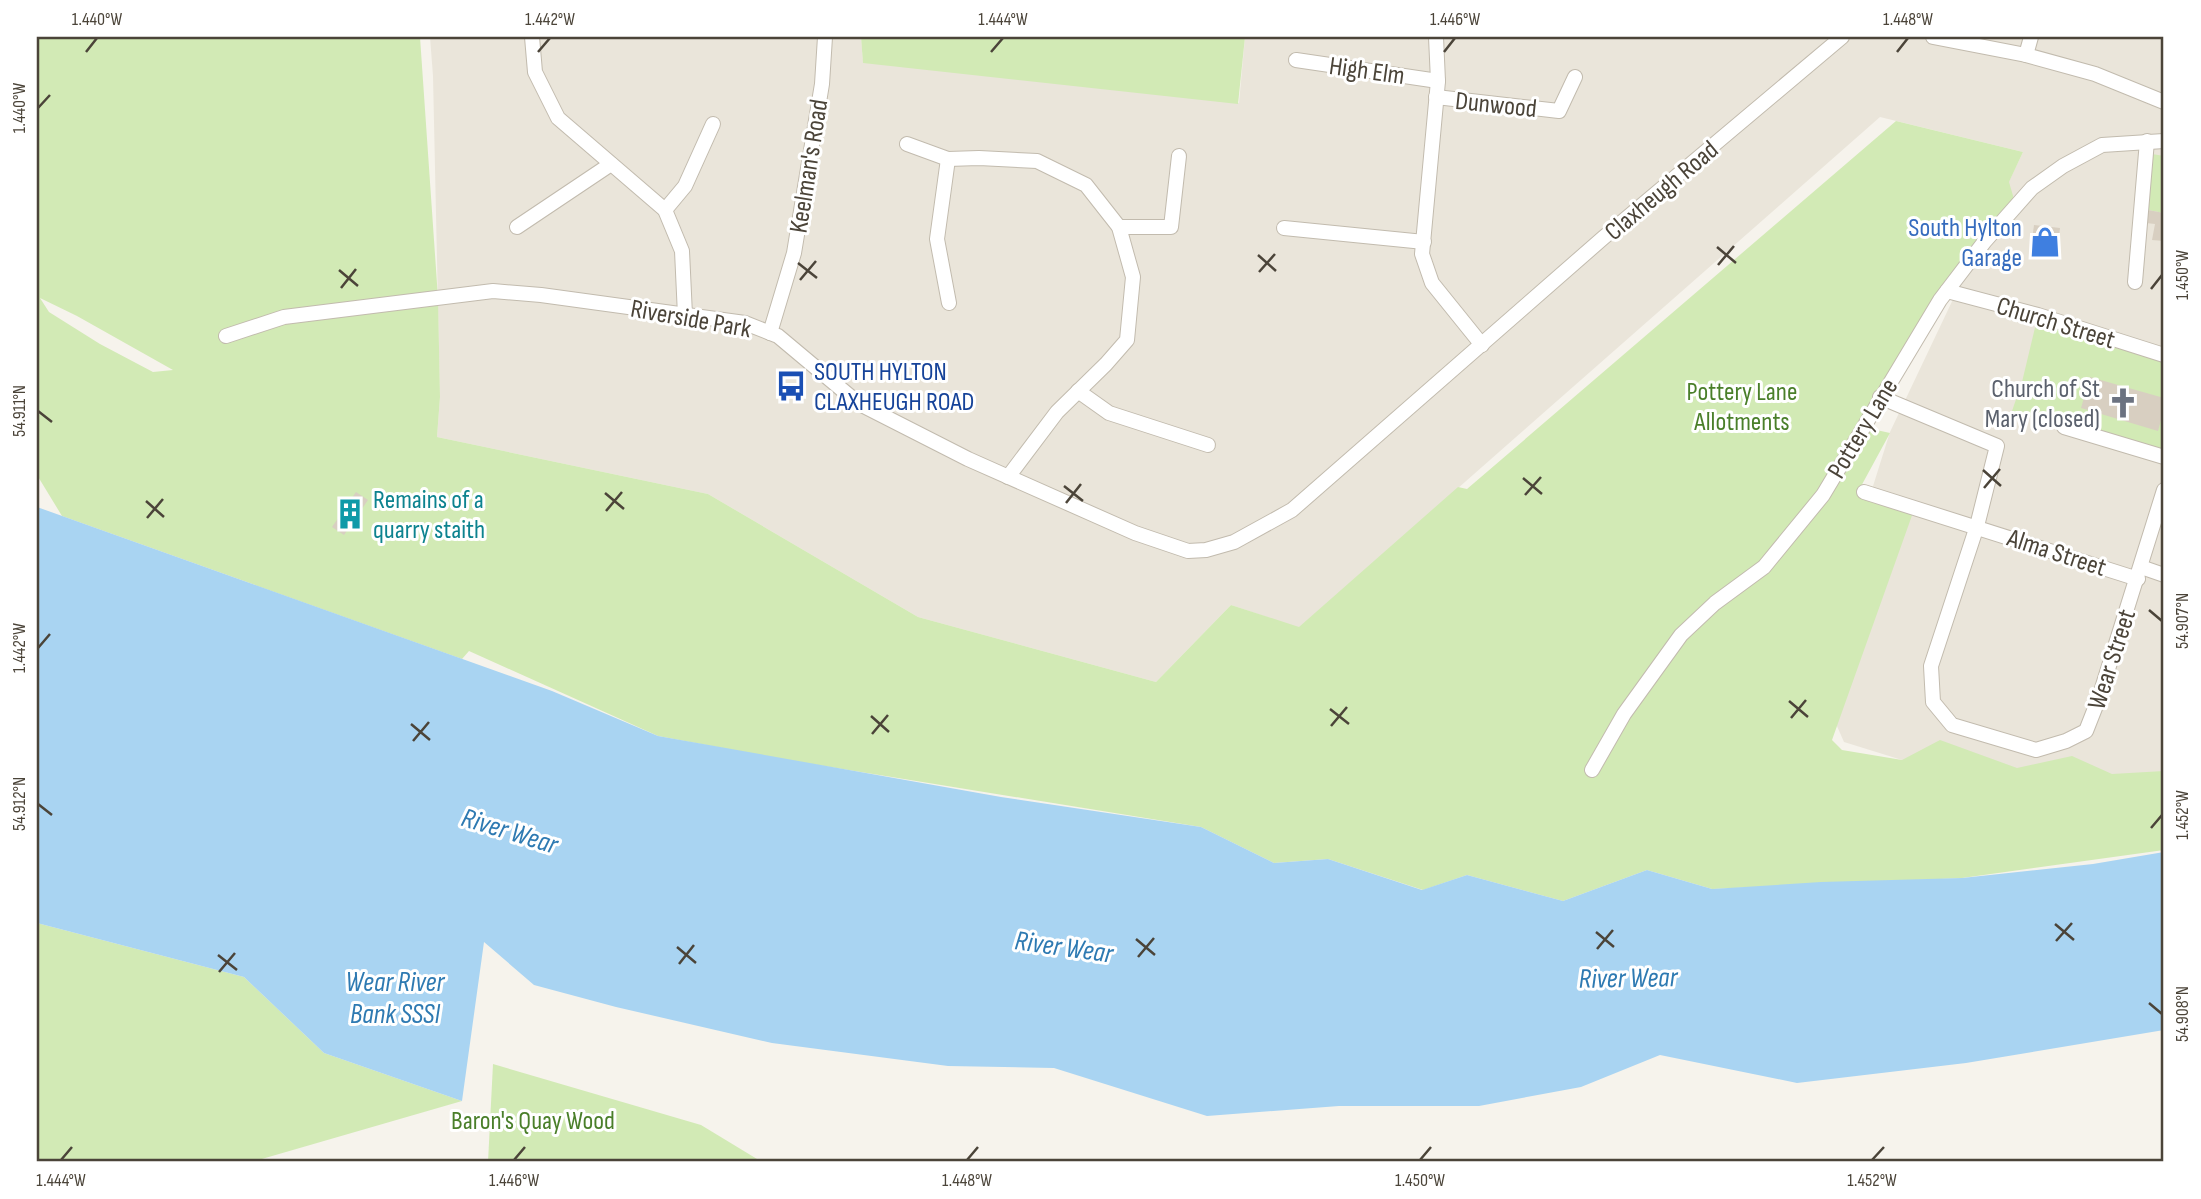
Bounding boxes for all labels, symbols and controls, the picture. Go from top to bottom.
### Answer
text: 1.440°W [72,9,122,30]
text: 1.442°W [525,9,575,30]
text: 1.444°W [978,9,1028,30]
text: 1.446°W [1430,9,1480,30]
text: 1.448°W [1883,9,1933,30]
street label: High Elm [1327,51,1407,92]
text: 1.440°W [9,83,30,133]
street label: Dunwood [1454,86,1538,125]
street label: Keelman's Road [784,97,835,235]
street label: Claxheugh Road [1599,135,1725,248]
place label: South Hylton Garage [1908,213,2022,274]
shop icon: South Hylton Garage [2028,225,2062,259]
text: 1.450°W [2172,250,2193,300]
street label: Church Street [1993,291,2119,356]
street label: Riverside Park [628,294,753,345]
place label: SOUTH HYLTON CLAXHEUGH ROAD [814,357,974,418]
bus stop icon: SOUTH HYLTON CLAXHEUGH ROAD [774,369,808,403]
street label: Pottery Lane [1821,373,1905,484]
place label: Church of St Mary (closed) [1985,374,2100,435]
park label: Pottery Lane Allotments [1687,377,1797,438]
text: 54.911°N [9,385,30,437]
church icon: Church of St Mary (closed) [2106,386,2140,420]
place label: Remains of a quarry staith [373,485,485,546]
building icon: Remains of a quarry staith [333,497,367,531]
street label: Alma Street [2002,523,2110,584]
text: 54.907°N [2172,593,2193,649]
street label: Wear Street [2082,605,2143,713]
text: 1.442°W [9,623,30,673]
text: 54.912°N [9,777,30,831]
text: 1.452°W [2172,790,2193,840]
water label: River Wear [458,801,563,862]
water label: River Wear [1013,924,1116,971]
water label: River Wear [1578,961,1679,996]
water label: Wear River Bank SSSI [346,966,446,1031]
text: 54.908°N [2172,986,2193,1042]
park label: Baron's Quay Wood [451,1106,615,1137]
text: 1.444°W [36,1170,86,1191]
text: 1.446°W [489,1170,539,1191]
text: 1.448°W [942,1170,992,1191]
text: 1.450°W [1395,1170,1445,1191]
text: 1.452°W [1847,1170,1897,1191]

